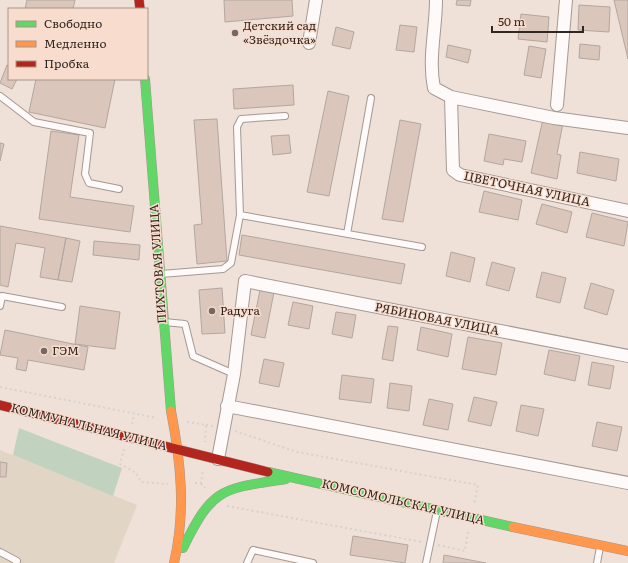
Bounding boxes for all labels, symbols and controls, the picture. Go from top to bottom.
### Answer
legend [8,8,148,80]
scale bar [492,8,583,34]
text: 50 m [498,12,525,30]
text: Свободно [44,14,102,32]
place label: Детский сад «Звёздочка» [243,16,316,48]
marker: Детский сад «Звёздочка» [230,28,240,38]
text: Медленно [44,34,107,52]
text: Пробка [44,54,90,72]
street label: ЦВЕТОЧНАЯ УЛИЦА [462,166,592,210]
street label: ПИХТОВАЯ УЛИЦА [144,204,170,324]
street label: РЯБИНОВАЯ УЛИЦА [373,297,501,339]
place label: Радуга [220,301,260,319]
marker: Радуга [207,306,217,316]
place label: ГЭМ [52,341,79,359]
marker: ГЭМ [39,346,49,356]
street label: КОММУНАЛЬНАЯ УЛИЦА [9,398,169,454]
street label: КОМСОМОЛЬСКАЯ УЛИЦА [320,474,487,529]

